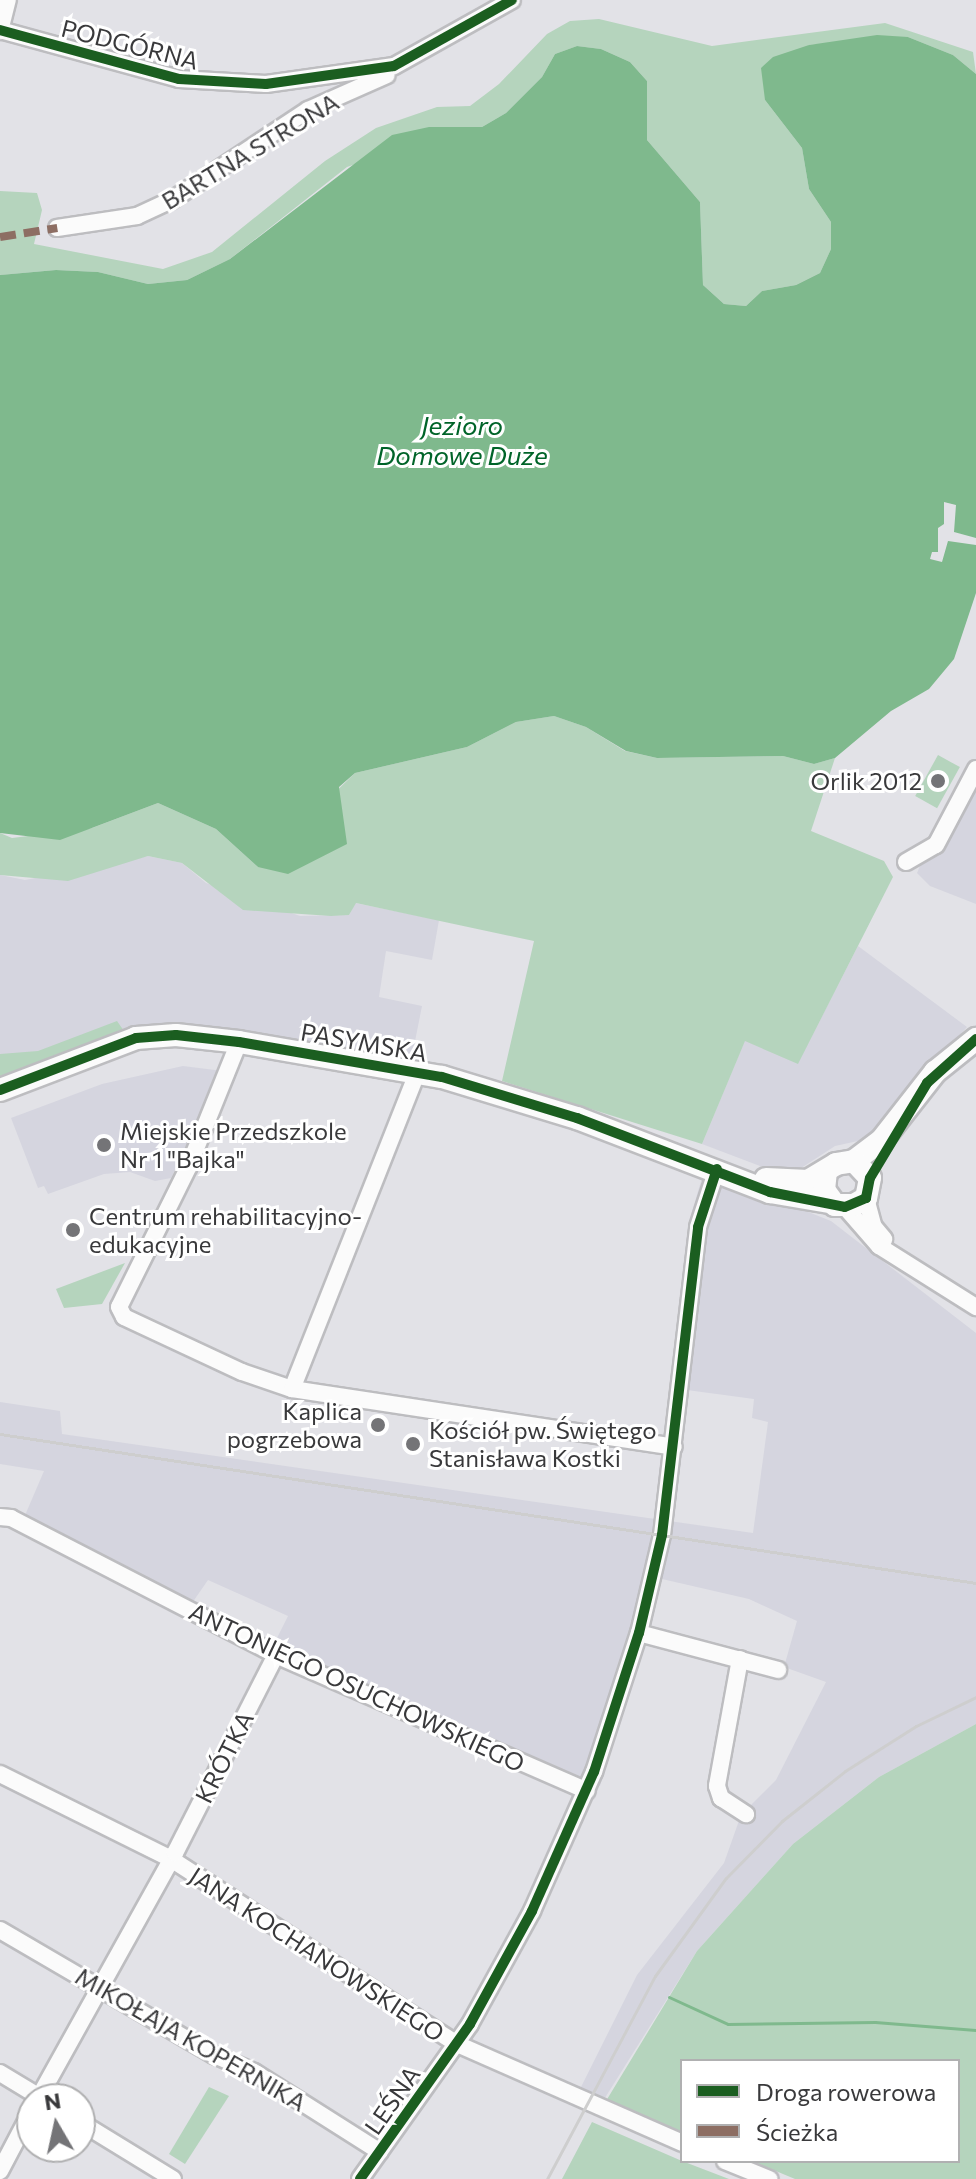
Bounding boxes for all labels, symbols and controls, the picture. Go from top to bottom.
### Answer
street label: PODGÓRNA [58,13,202,75]
street label: BARTNA STRONA [156,87,344,215]
water label: Jezioro Domowe Duże [376,409,548,470]
place label: Orlik 2012 [810,767,922,795]
marker: Orlik 2012 [929,772,947,790]
street label: PASYMSKA [299,1017,429,1067]
place label: Miejskie Przedszkole Nr 1 "Bajka" [120,1117,347,1173]
marker: Miejskie Przedszkole Nr 1 "Bajka" [95,1136,113,1154]
place label: Centrum rehabilitacyjno- edukacyjne [89,1202,362,1258]
marker: Centrum rehabilitacyjno- edukacyjne [64,1221,82,1239]
place label: Kaplica pogrzebowa [227,1397,362,1453]
marker: Kaplica pogrzebowa [369,1416,387,1434]
place label: Kościół pw. Świętego Stanisława Kostki [429,1416,657,1472]
marker: Kościół pw. Świętego Stanisława Kostki [404,1435,422,1453]
street label: ANTONIEGO OSUCHOWSKIEGO [185,1596,529,1778]
street label: KRÓTKA [189,1706,259,1808]
street label: JANA KOCHANOWSKIEGO [184,1861,450,2047]
street label: MIKOŁAJA KOPERNIKA [71,1961,311,2117]
legend [680,2059,960,2163]
street label: LEŚNA [358,2060,426,2140]
text: Droga rowerowa [756,2077,936,2106]
north arrow [16,2083,96,2163]
text: N [42,2086,63,2115]
text: Ścieżka [756,2117,838,2146]

